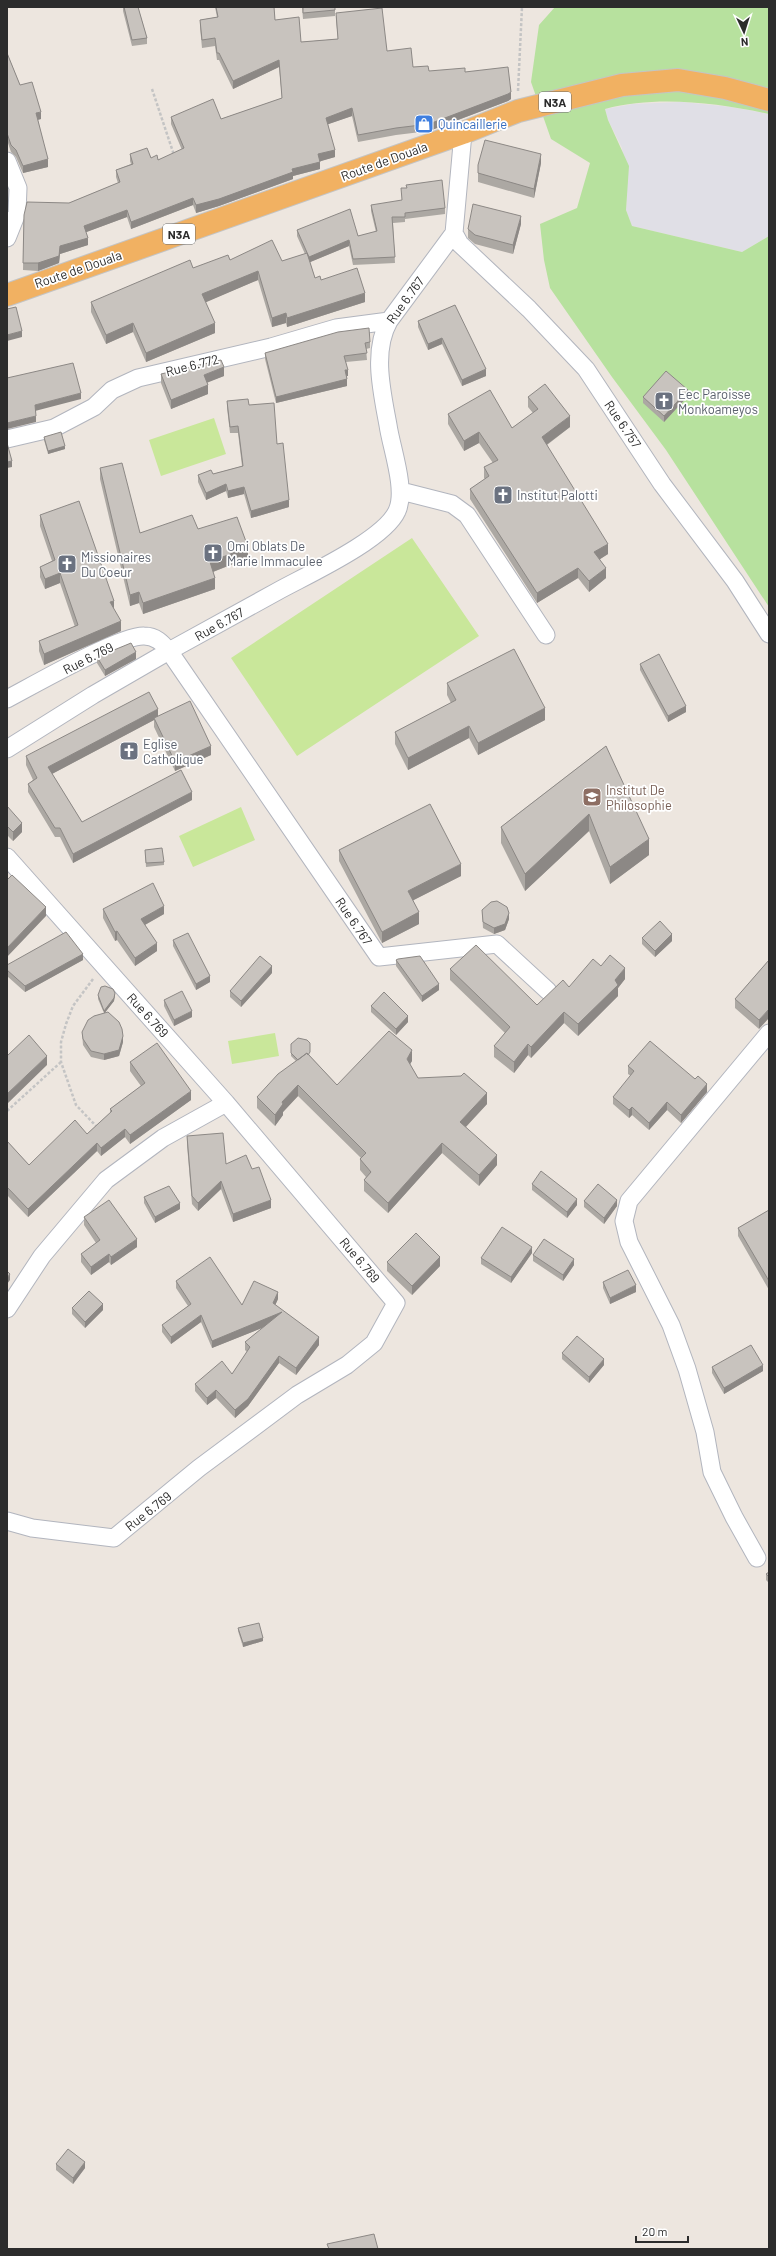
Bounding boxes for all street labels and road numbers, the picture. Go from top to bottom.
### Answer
road number: N3A [539,92,571,112]
street label: Route de Douala [338,138,430,184]
road number: N3A [163,224,195,244]
street label: Route de Douala [32,247,124,291]
street label: Rue 6.767 [383,274,427,326]
street label: Rue 6.772 [164,351,220,379]
street label: Rue 6.757 [601,397,645,451]
street label: Rue 6.767 [192,604,246,644]
street label: Rue 6.769 [60,639,116,677]
street label: Rue 6.767 [332,894,376,948]
street label: Rue 6.769 [124,989,172,1041]
street label: Rue 6.769 [336,1234,384,1286]
street label: Rue 6.769 [122,1488,174,1534]

